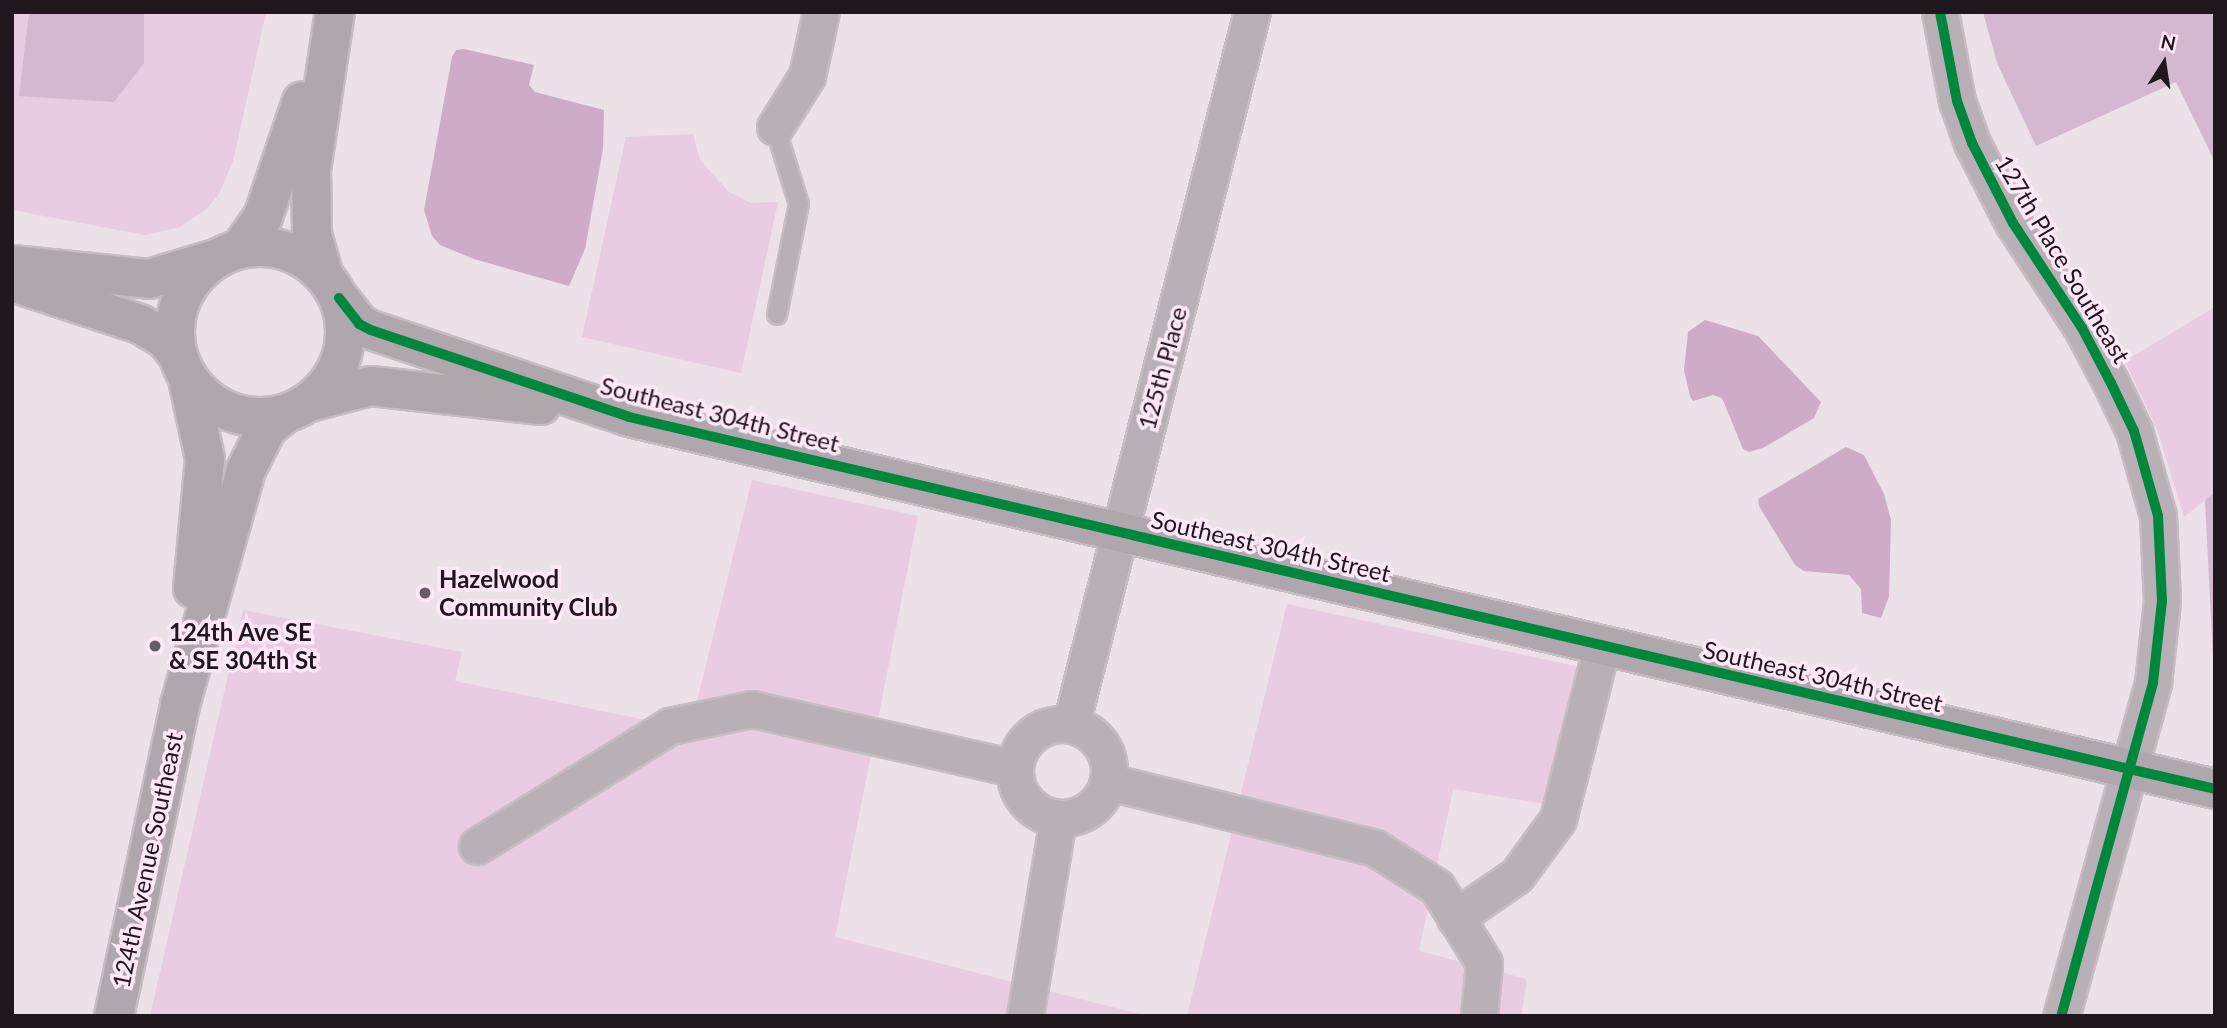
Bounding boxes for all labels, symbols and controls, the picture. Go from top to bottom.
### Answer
north arrow [2129,28,2199,98]
text: N [2159,29,2178,55]
street label: 127th Place Southeast [1990,150,2136,368]
street label: 125th Place [1132,304,1192,432]
street label: Southeast 304th Street [598,370,842,458]
street label: Southeast 304th Street [1149,504,1393,588]
place label: Hazelwood Community Club [439,565,618,621]
marker: Hazelwood Community Club [417,585,433,601]
place label: 124th Ave SE & SE 304th St [169,618,317,674]
street label: Southeast 304th Street [1701,634,1945,718]
marker: 124th Ave SE & SE 304th St [147,638,163,654]
street label: 124th Avenue Southeast [106,729,188,991]

